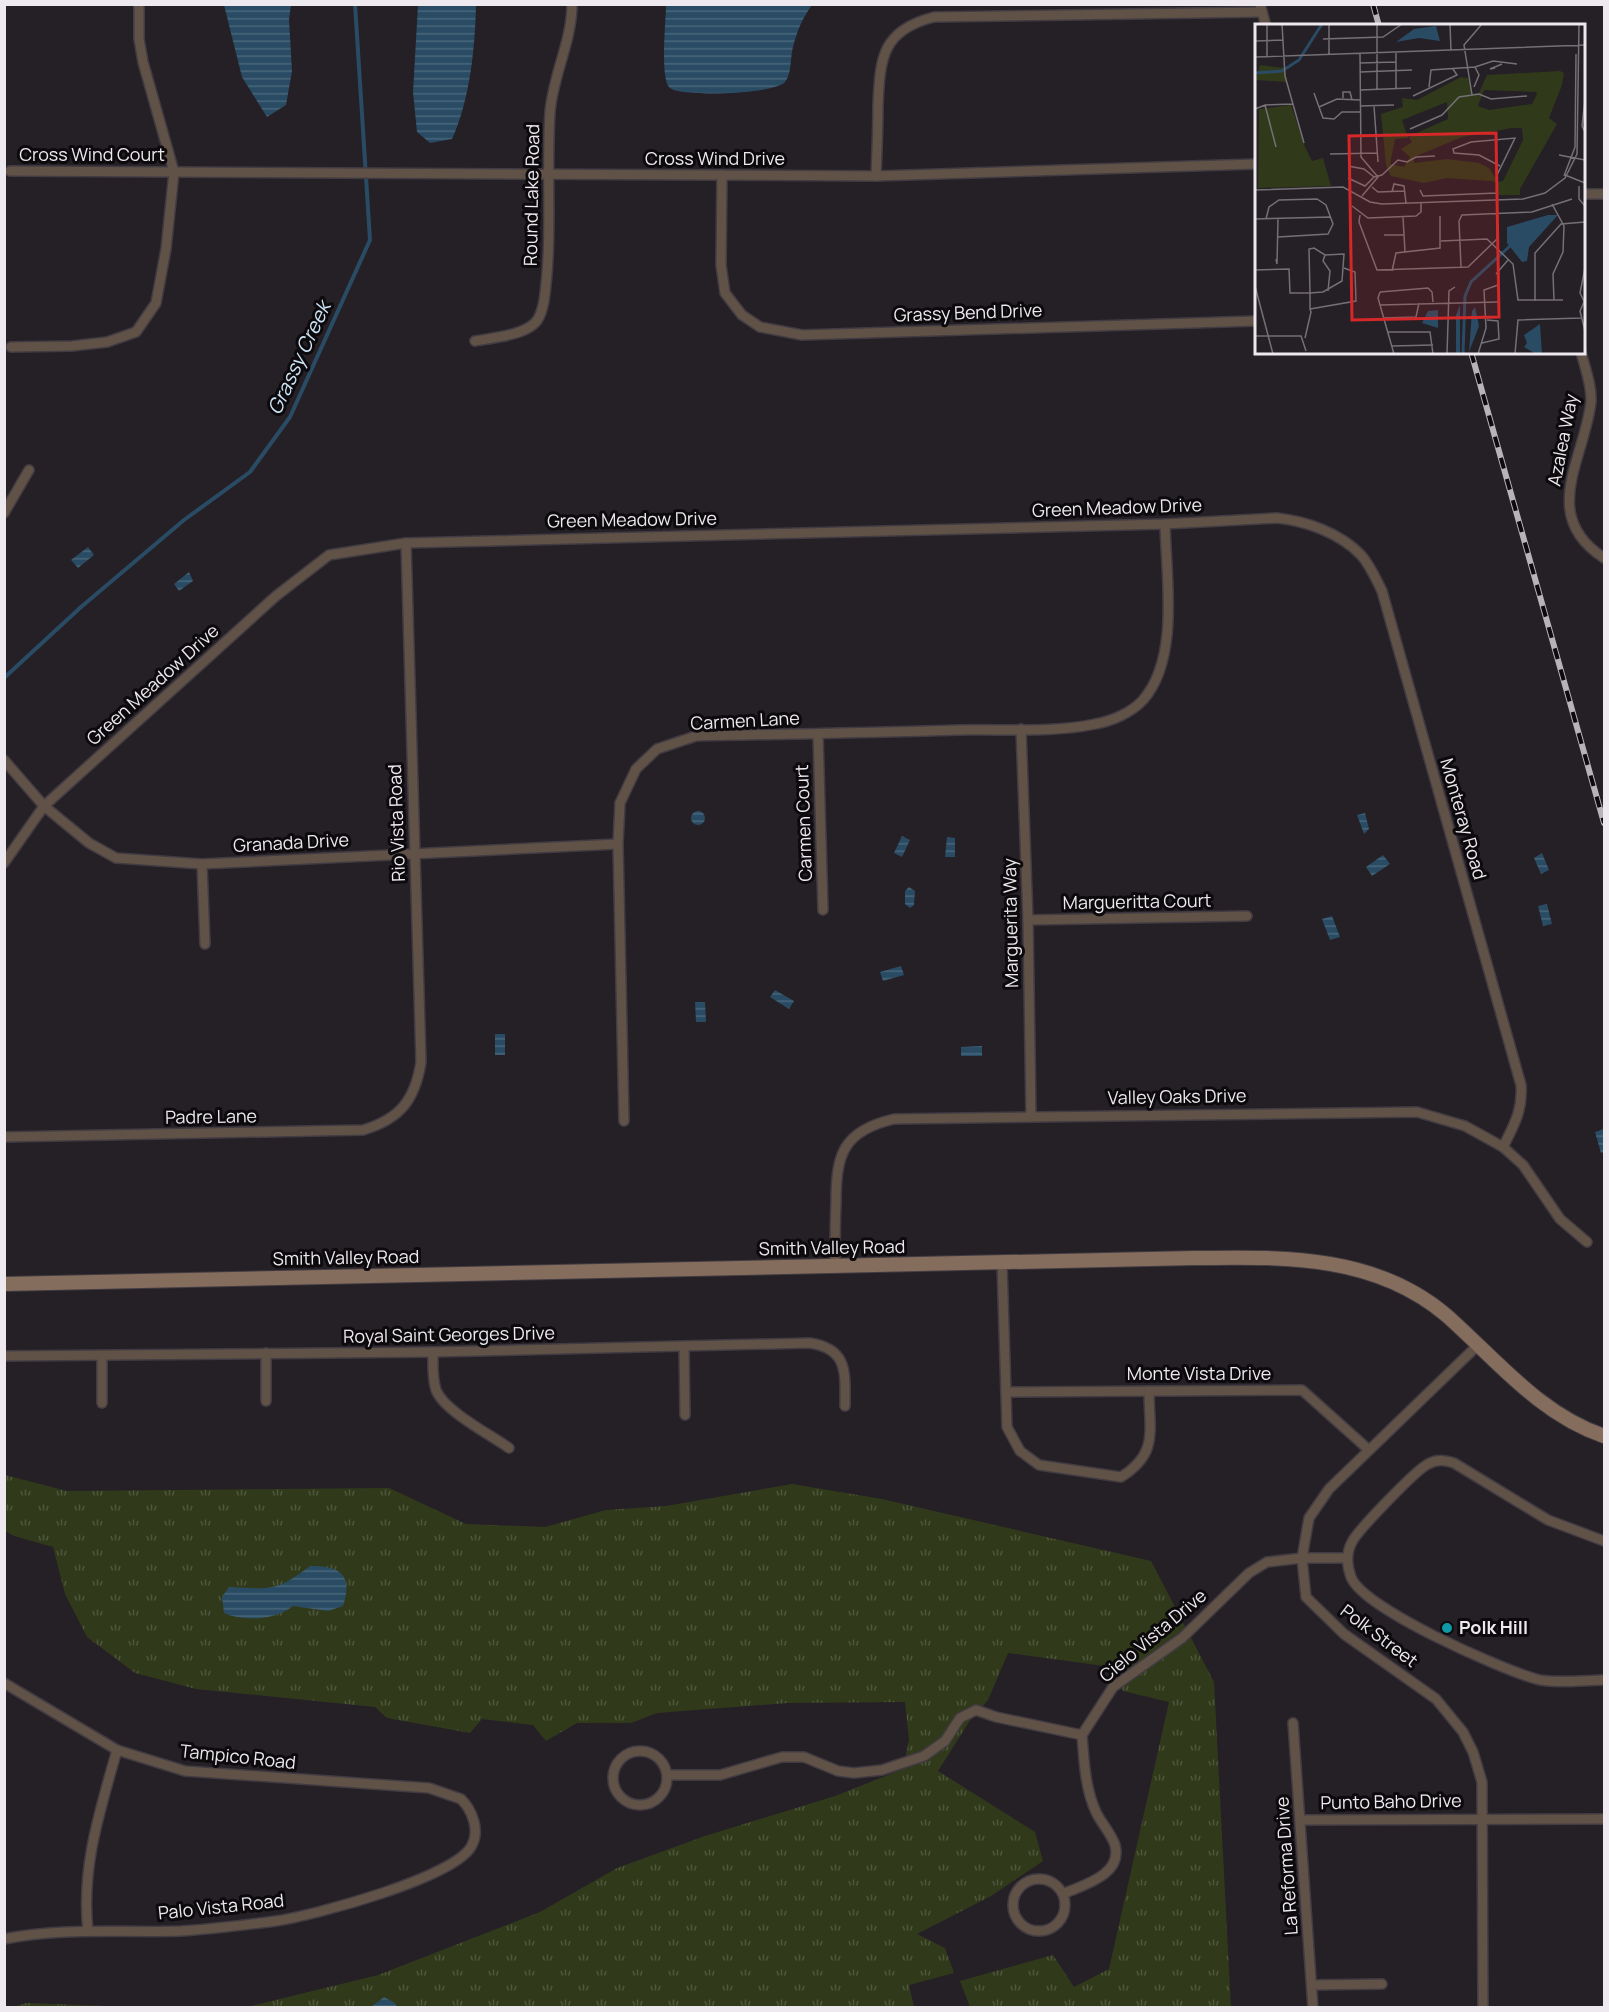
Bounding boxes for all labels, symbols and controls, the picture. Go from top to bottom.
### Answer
inset map [1255,24,1585,354]
street label: Round Lake Road [518,124,544,266]
street label: Cross Wind Court [19,142,165,166]
street label: Cross Wind Drive [645,146,785,170]
water label: Grassy Creek [261,294,338,419]
street label: Grassy Bend Drive [893,297,1043,327]
street label: Azalea Way [1541,391,1583,488]
street label: Green Meadow Drive [1032,492,1202,522]
street label: Green Meadow Drive [547,506,717,532]
street label: Green Meadow Drive [81,618,224,750]
street label: Carmen Lane [690,705,800,735]
street label: Monteray Road [1435,755,1493,882]
street label: Rio Vista Road [382,764,410,882]
street label: Carmen Court [789,764,817,882]
street label: Granada Drive [232,827,349,857]
street label: Marguerita Way [997,858,1023,988]
street label: Margueritta Court [1062,888,1212,914]
street label: Valley Oaks Drive [1107,1083,1247,1109]
street label: Padre Lane [165,1103,257,1129]
street label: Smith Valley Road [758,1234,905,1260]
street label: Smith Valley Road [272,1244,419,1270]
street label: Royal Saint Georges Drive [343,1320,555,1348]
street label: Monte Vista Drive [1127,1361,1271,1385]
street label: Cielo Vista Drive [1094,1583,1211,1687]
street label: Polk Street [1336,1598,1423,1672]
place label: Polk Hill [1459,1615,1528,1639]
marker: Polk Hill [1440,1621,1454,1635]
street label: Tampico Road [179,1738,297,1774]
street label: Punto Baho Drive [1320,1788,1462,1814]
street label: La Reforma Drive [1269,1796,1303,1936]
street label: Palo Vista Road [157,1887,285,1925]

